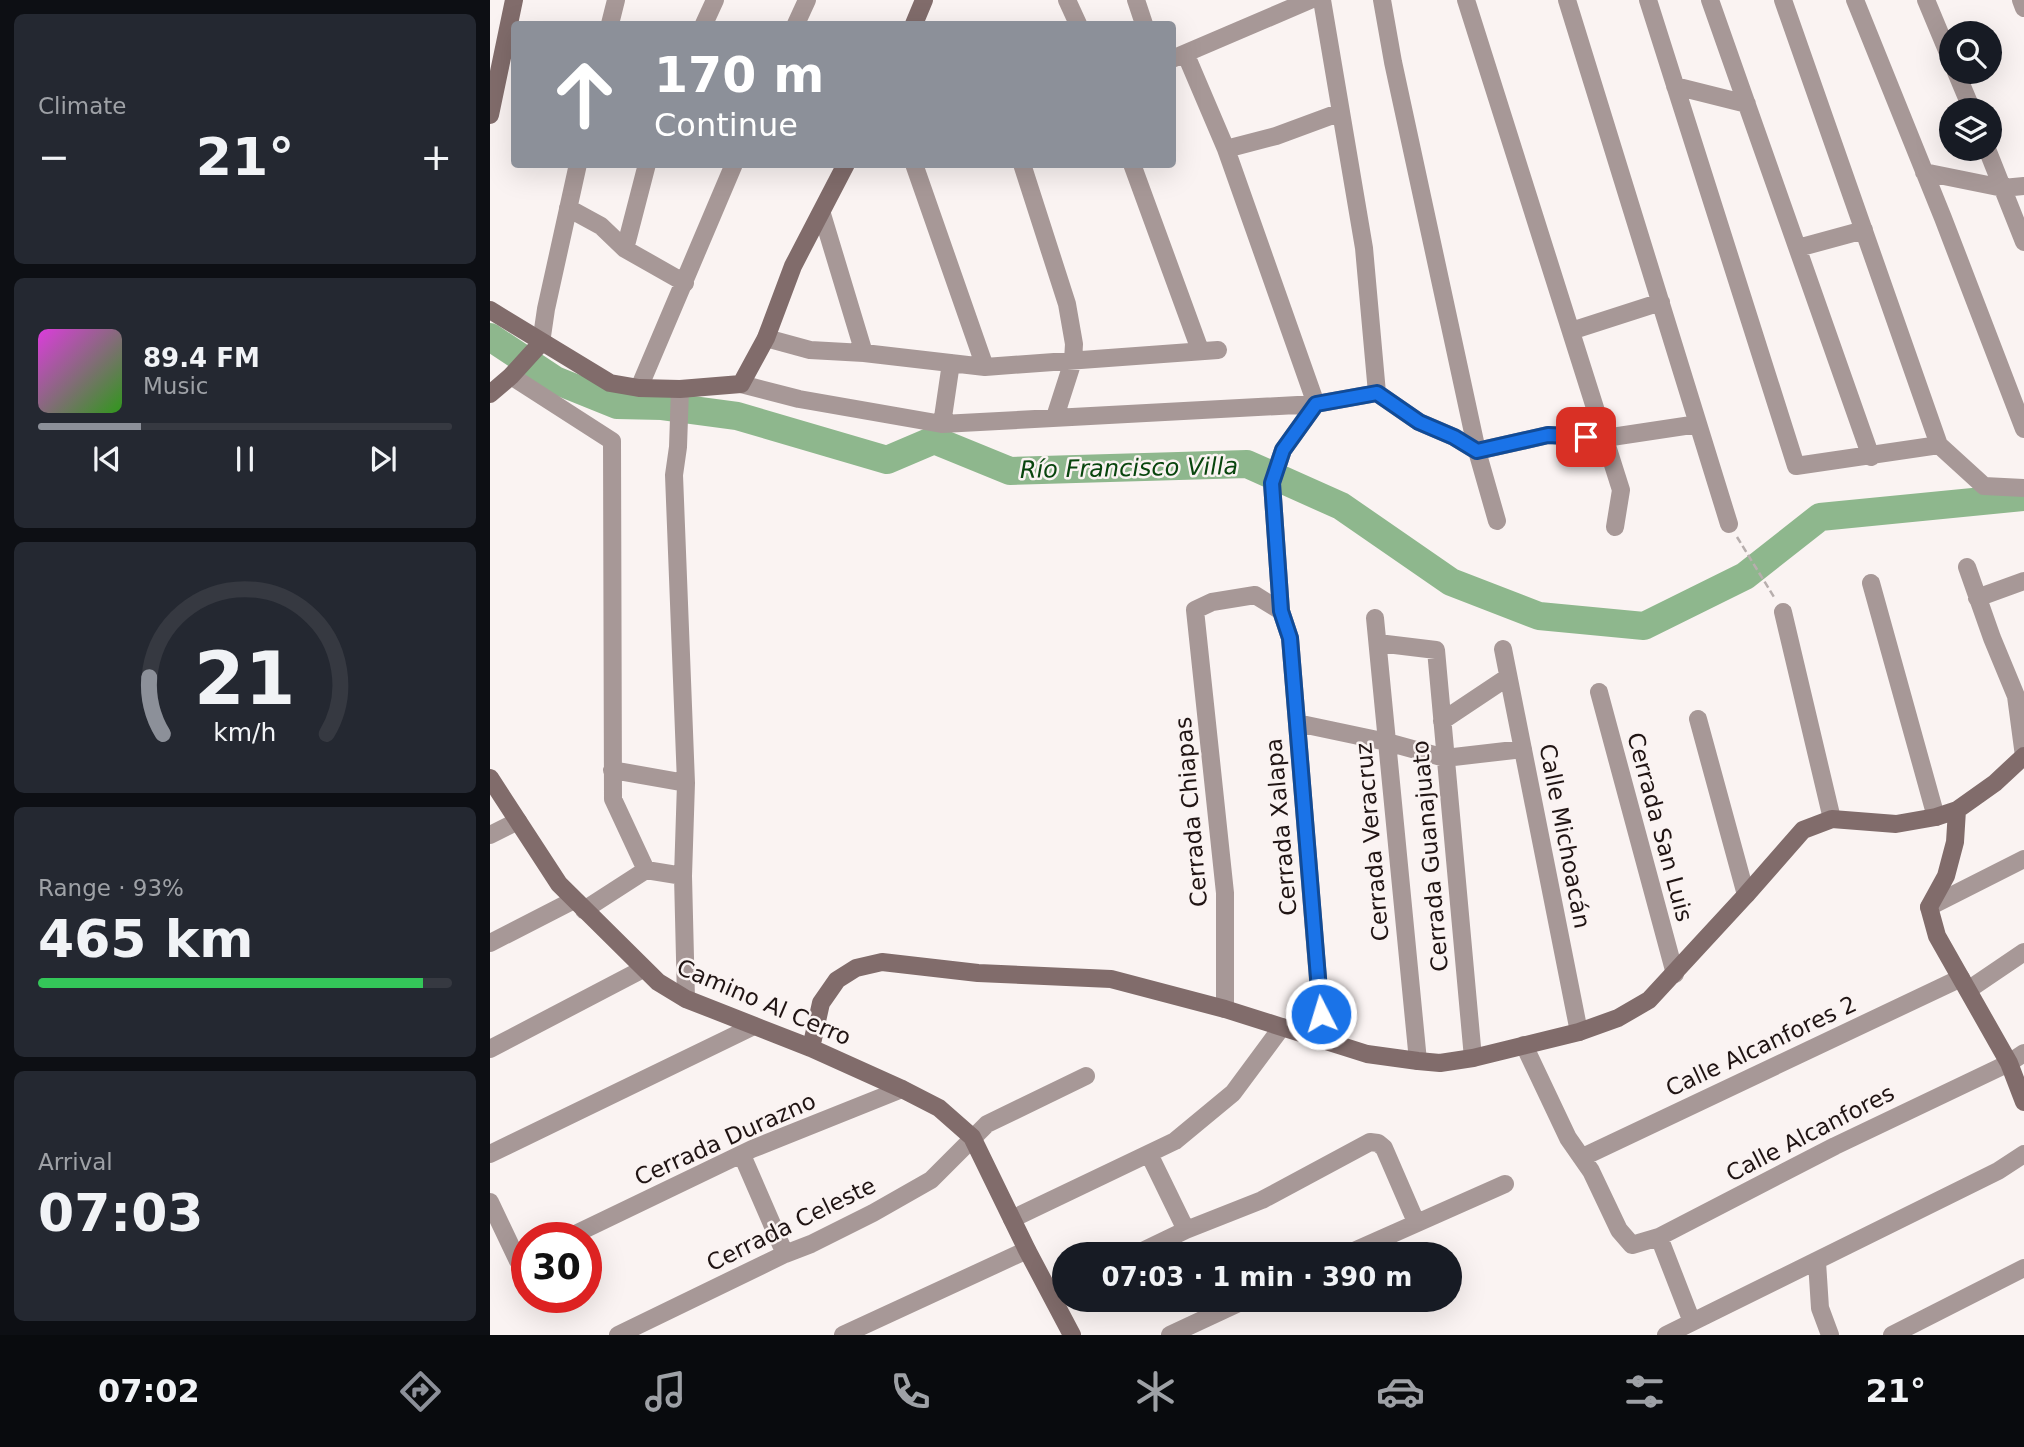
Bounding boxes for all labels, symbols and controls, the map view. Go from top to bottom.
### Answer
map controls [1939,21,2002,161]
button: search [1939,21,2002,84]
text: 170 m [654,47,824,104]
icon: ahead [539,49,630,140]
text: Climate [38,93,127,119]
button: layers [1939,98,2002,161]
text: Continue [654,106,798,144]
text: 21° [196,127,294,187]
text: − [38,135,70,179]
text: + [420,135,452,179]
text: 89.4 FM [143,343,260,373]
text: Music [143,373,208,399]
pin [1556,407,1616,467]
icon: arrive [1567,418,1605,456]
icon: previous [88,440,126,478]
icon: pause [226,440,264,478]
icon: next [364,440,402,478]
water label: Río Francisco Villa [1020,452,1238,484]
text: 21 [194,636,296,721]
street label: Cerrada Chiapas [1170,716,1212,908]
text: km/h [213,717,277,746]
street label: Cerrada San Luis [1622,730,1698,924]
street label: Cerrada Xalapa [1260,737,1302,917]
street label: Cerrada Guanajuato [1407,739,1453,973]
street label: Cerrada Veracruz [1350,742,1394,942]
street label: Calle Michoacán [1534,742,1596,930]
text: Range · 93% [38,875,184,901]
text: 465 km [38,909,253,969]
street label: Camino Al Cerro [673,954,855,1050]
position arrow [1284,977,1358,1051]
street label: Calle Alcanfores 2 [1662,990,1860,1102]
street label: Calle Alcanfores [1722,1079,1898,1187]
street label: Cerrada Durazno [630,1087,820,1191]
text: Arrival [38,1149,113,1175]
street label: Cerrada Celeste [702,1172,880,1276]
text: 07:03 [38,1183,204,1243]
speed limit sign: 30 [511,1222,602,1313]
text: 07:03 · 1 min · 390 m [1102,1262,1412,1292]
icon: directions [396,1367,445,1416]
icon: music [641,1367,690,1416]
icon: phone [886,1367,935,1416]
icon: climate [1131,1367,1180,1416]
icon: car [1376,1367,1425,1416]
icon: filters [1620,1367,1669,1416]
text: 07:02 [98,1372,200,1410]
text: 21° [1865,1372,1926,1410]

